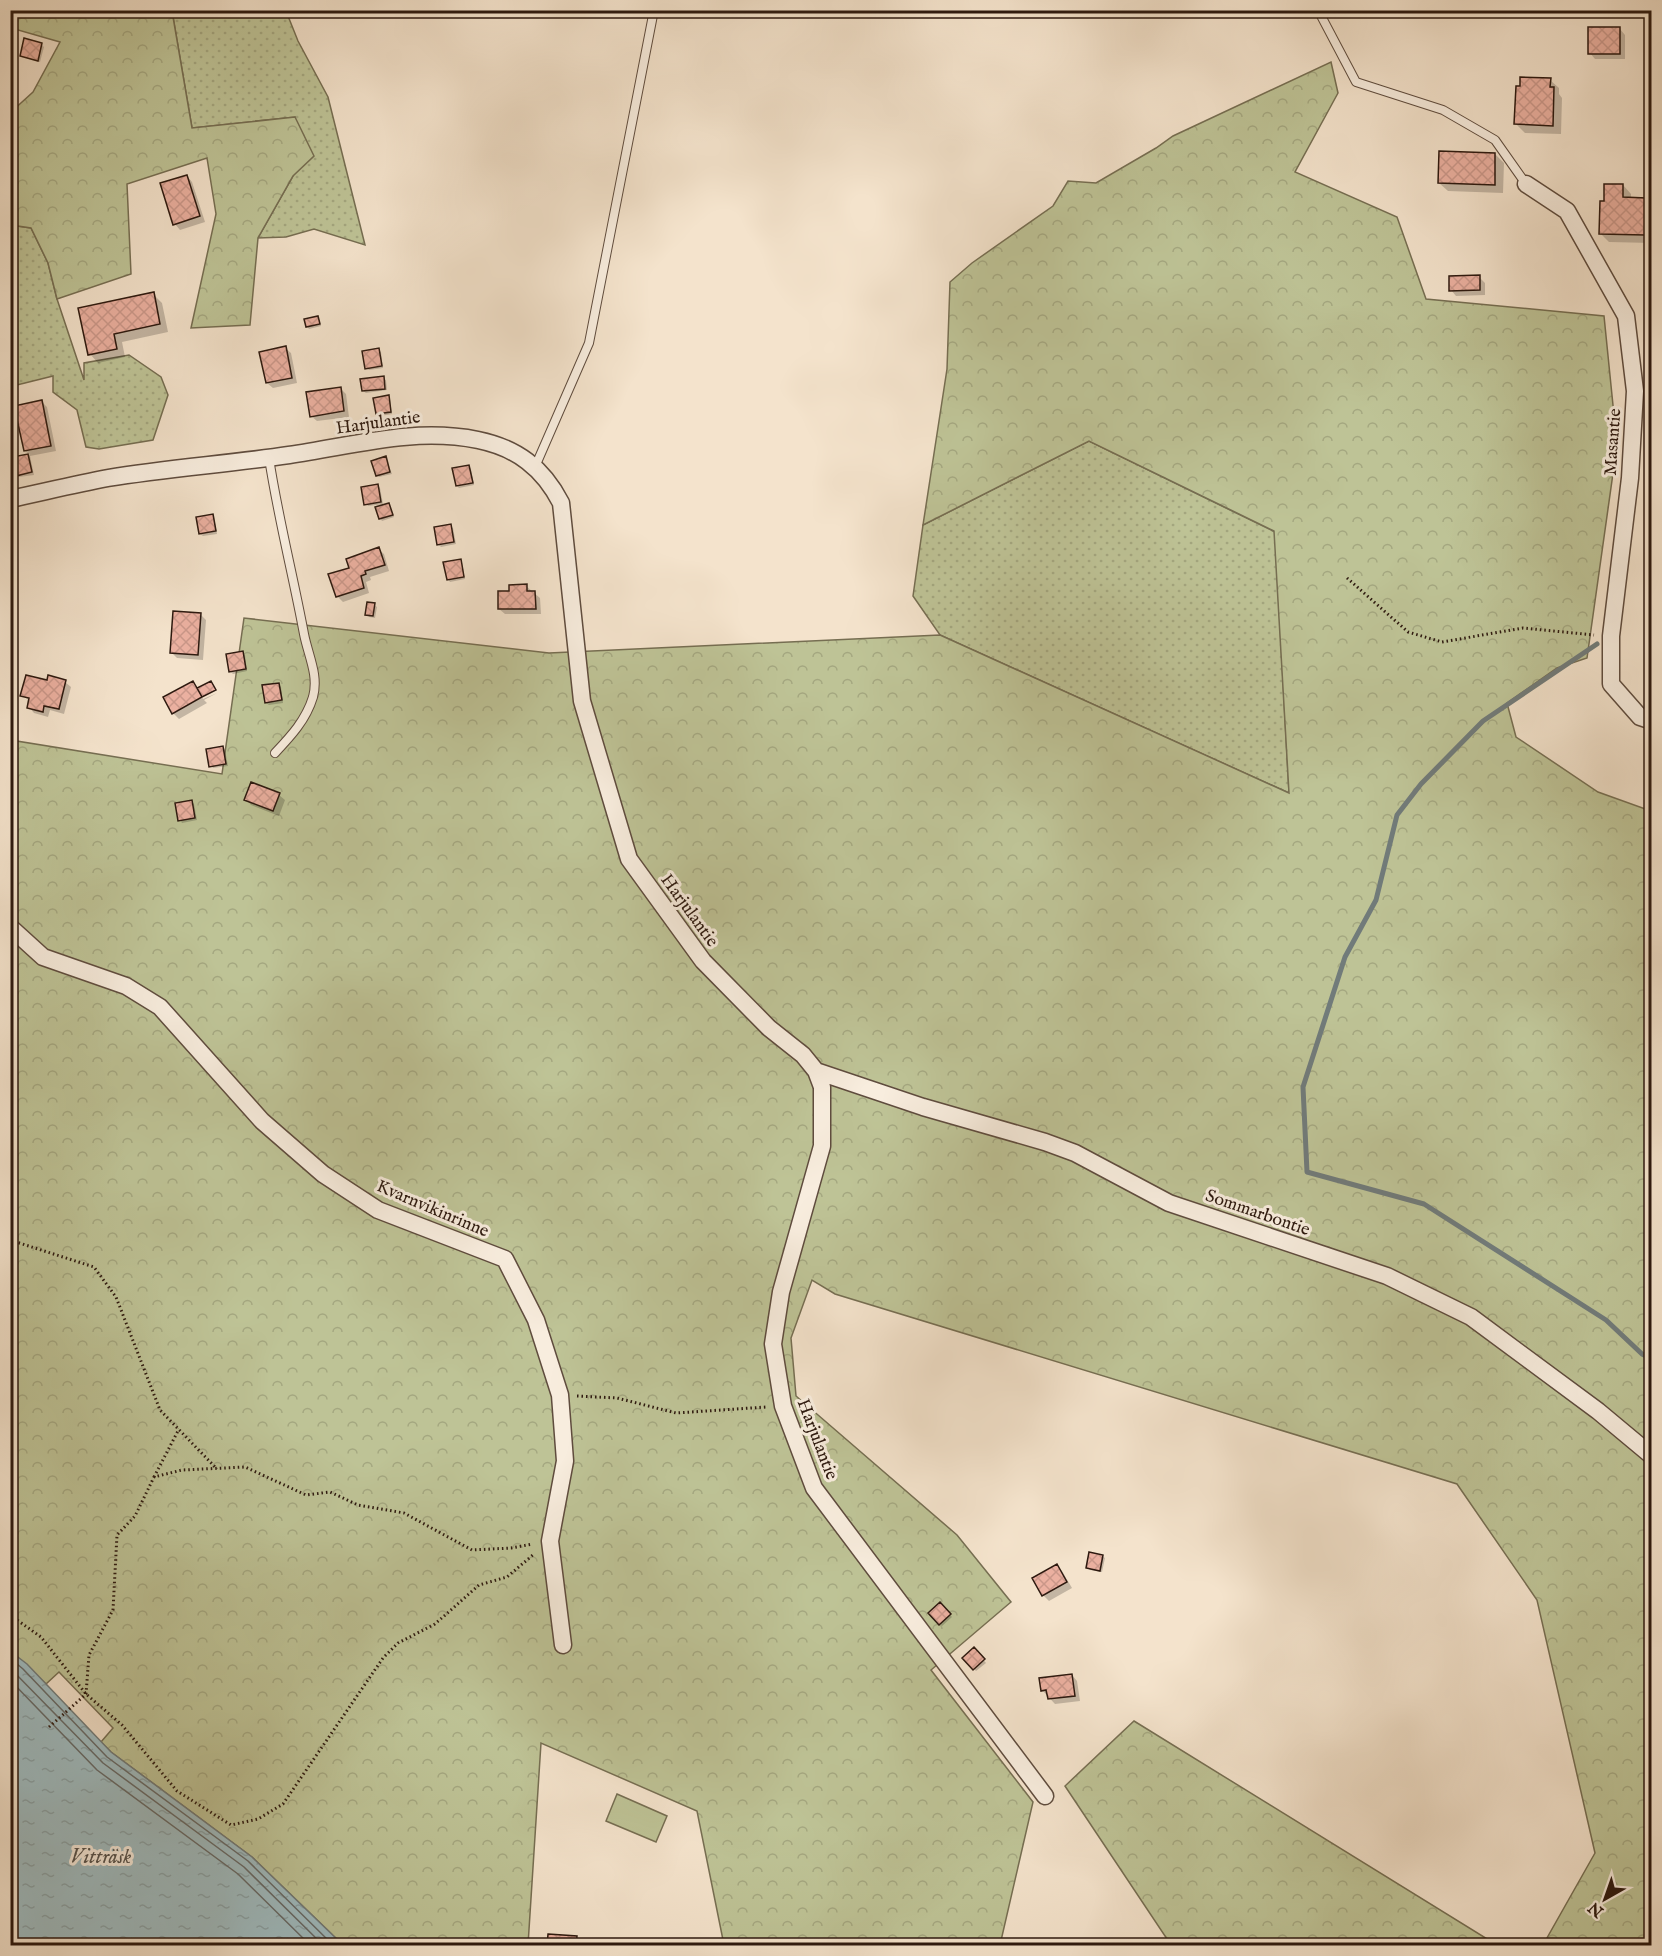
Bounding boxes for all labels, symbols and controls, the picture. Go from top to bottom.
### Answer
street label: Harjulantie [335,406,422,441]
street label: Masantie [1600,408,1627,477]
street label: Harjulantie [655,870,723,952]
street label: Kvarnvikinrinne [373,1175,492,1243]
street label: Sommarbontie [1202,1185,1313,1242]
street label: Harjulantie [791,1396,843,1483]
water label: Vitträsk [71,1845,131,1870]
north arrow [1575,1869,1635,1929]
text: N [1585,1897,1609,1922]

